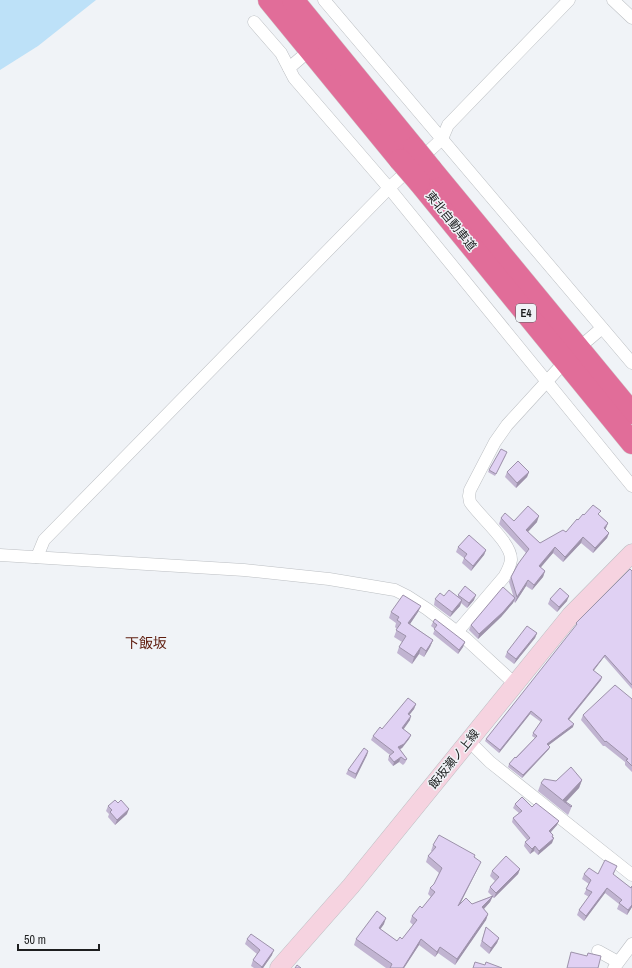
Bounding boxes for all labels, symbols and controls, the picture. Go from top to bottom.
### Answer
street label: 東北自動車道 [422,188,480,254]
road number: E4 [516,304,536,322]
district label: 下飯坂 [125,634,167,652]
street label: 飯坂瀬ノ上線 [425,726,483,792]
scale bar [18,926,99,952]
text: 50 m [24,932,46,948]

